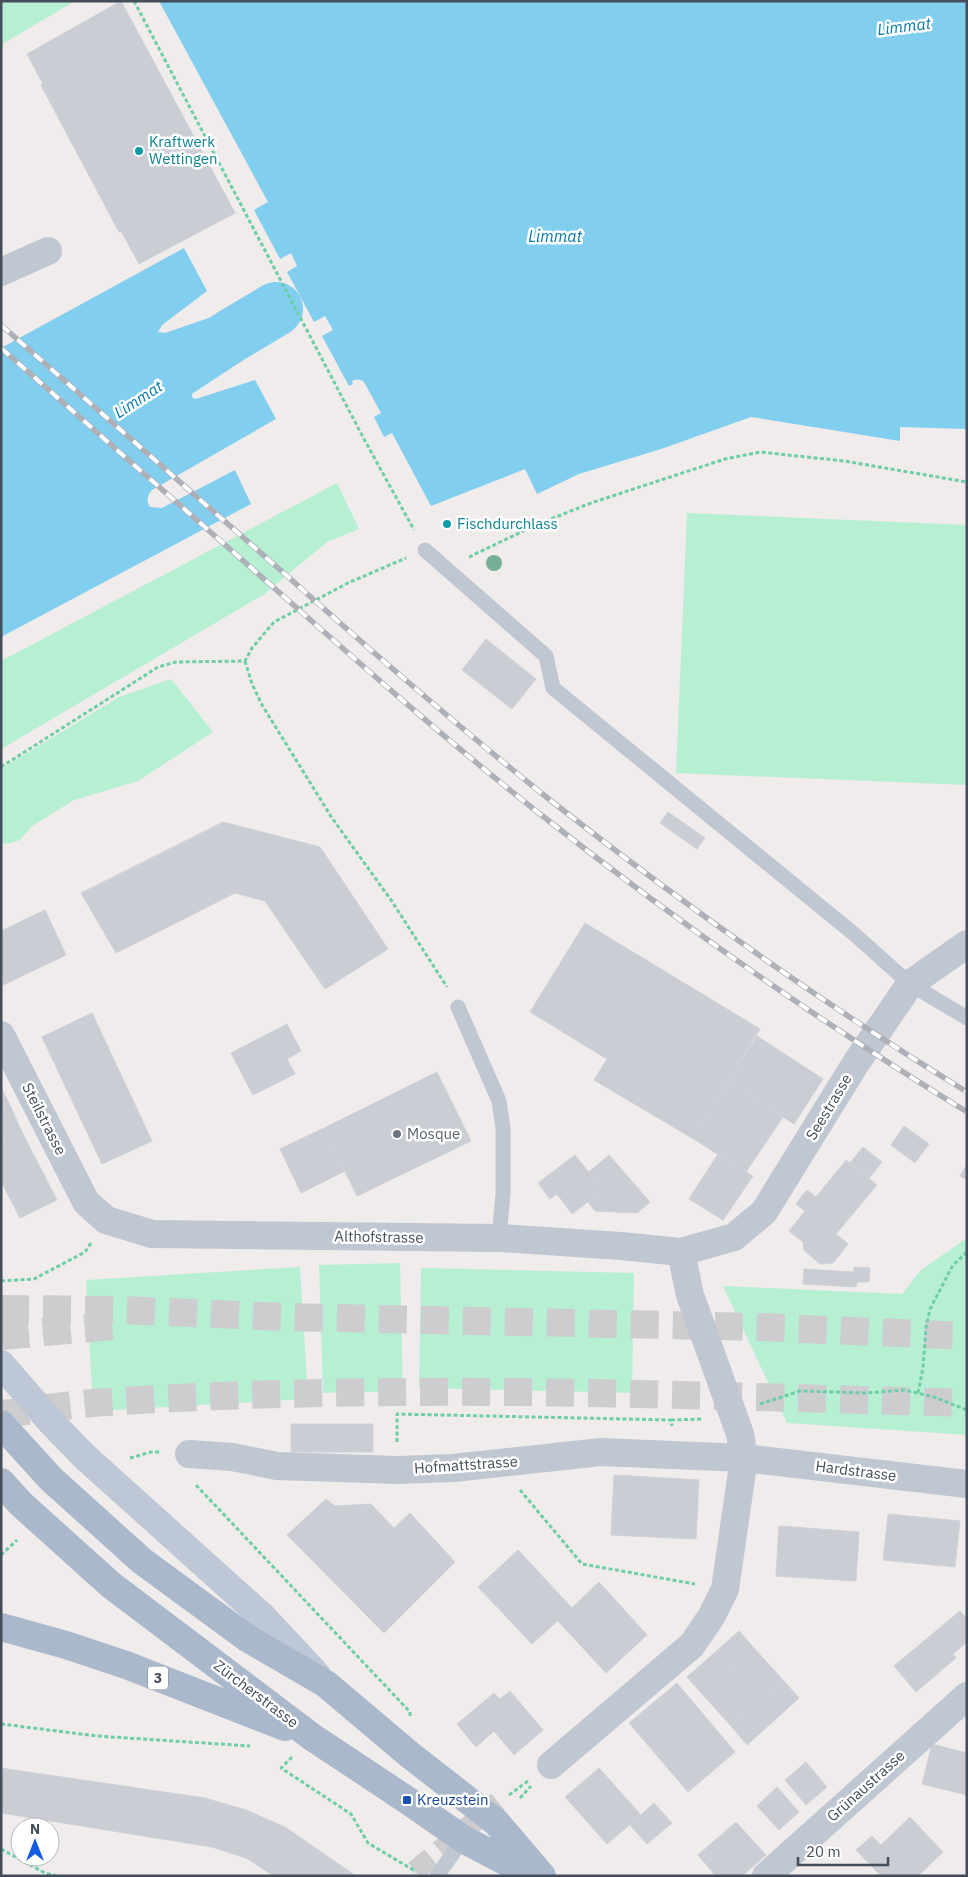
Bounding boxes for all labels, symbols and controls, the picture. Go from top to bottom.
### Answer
water label: Limmat [876,13,933,39]
place label: Kraftwerk Wettingen [149,132,218,168]
marker: Kraftwerk Wettingen [133,145,145,157]
water label: Limmat [528,226,583,246]
water label: Limmat [110,376,167,422]
place label: Fischdurchlass [457,514,558,533]
marker: Fischdurchlass [441,518,453,530]
street label: Seestrasse [801,1070,856,1143]
street label: Steilstrasse [18,1079,71,1158]
place label: Mosque [407,1124,460,1143]
marker: Mosque [391,1128,403,1140]
street label: Althofstrasse [334,1226,424,1247]
street label: Hofmattstrasse [413,1451,518,1478]
street label: Hardstrasse [815,1456,898,1485]
street label: Zürcherstrasse [210,1656,302,1732]
road number: 3 [148,1666,168,1690]
street label: Grünaustrasse [823,1746,909,1826]
place label: Kreuzstein [417,1790,488,1809]
marker: Kreuzstein [401,1794,413,1806]
north arrow [10,1817,60,1867]
text: N [30,1820,40,1838]
scale bar [798,1834,888,1866]
text: 20 m [806,1842,841,1861]

